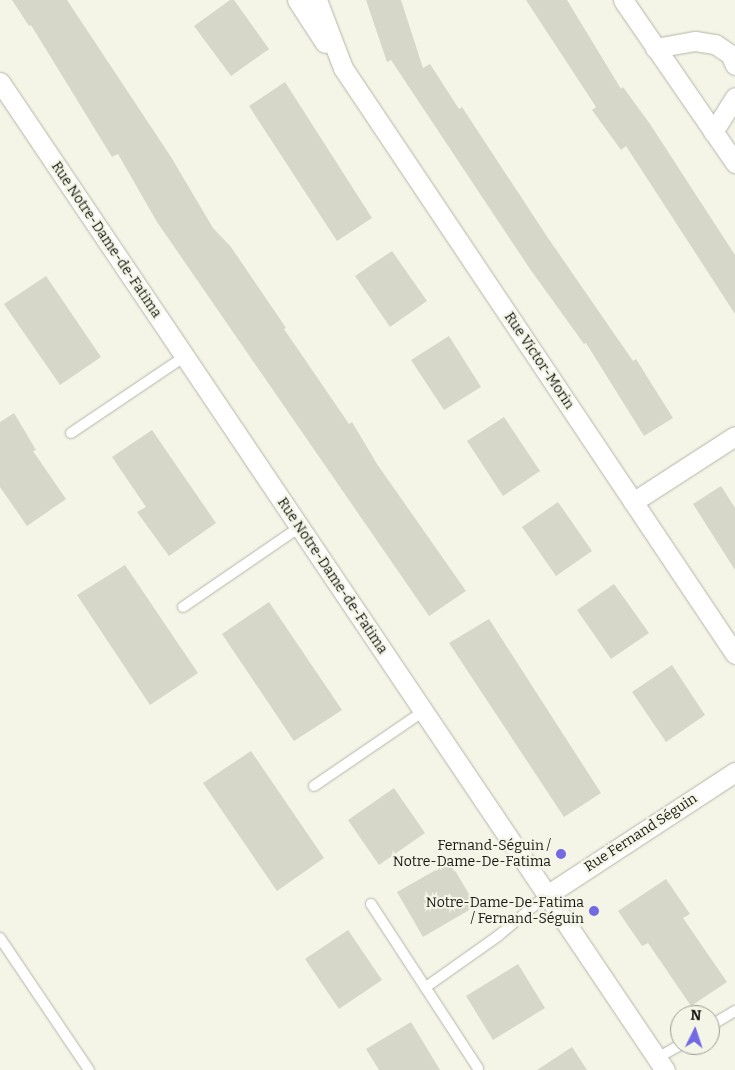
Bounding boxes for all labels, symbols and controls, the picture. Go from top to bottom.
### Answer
street label: Rue Notre-Dame-de-Fatima [47,159,165,321]
street label: Rue Victor-Morin [500,309,578,413]
street label: Rue Notre-Dame-de-Fatima [273,495,391,657]
street label: Rue Fernand Séguin [582,790,700,876]
place label: Fernand-Séguin / Notre-Dame-De-Fatima [393,838,551,870]
marker: Fernand-Séguin / Notre-Dame-De-Fatima [555,848,567,860]
place label: Notre-Dame-De-Fatima / Fernand-Séguin [426,895,584,928]
marker: Notre-Dame-De-Fatima / Fernand-Séguin [588,905,600,917]
north arrow [670,1005,720,1055]
text: N [690,1007,702,1024]

